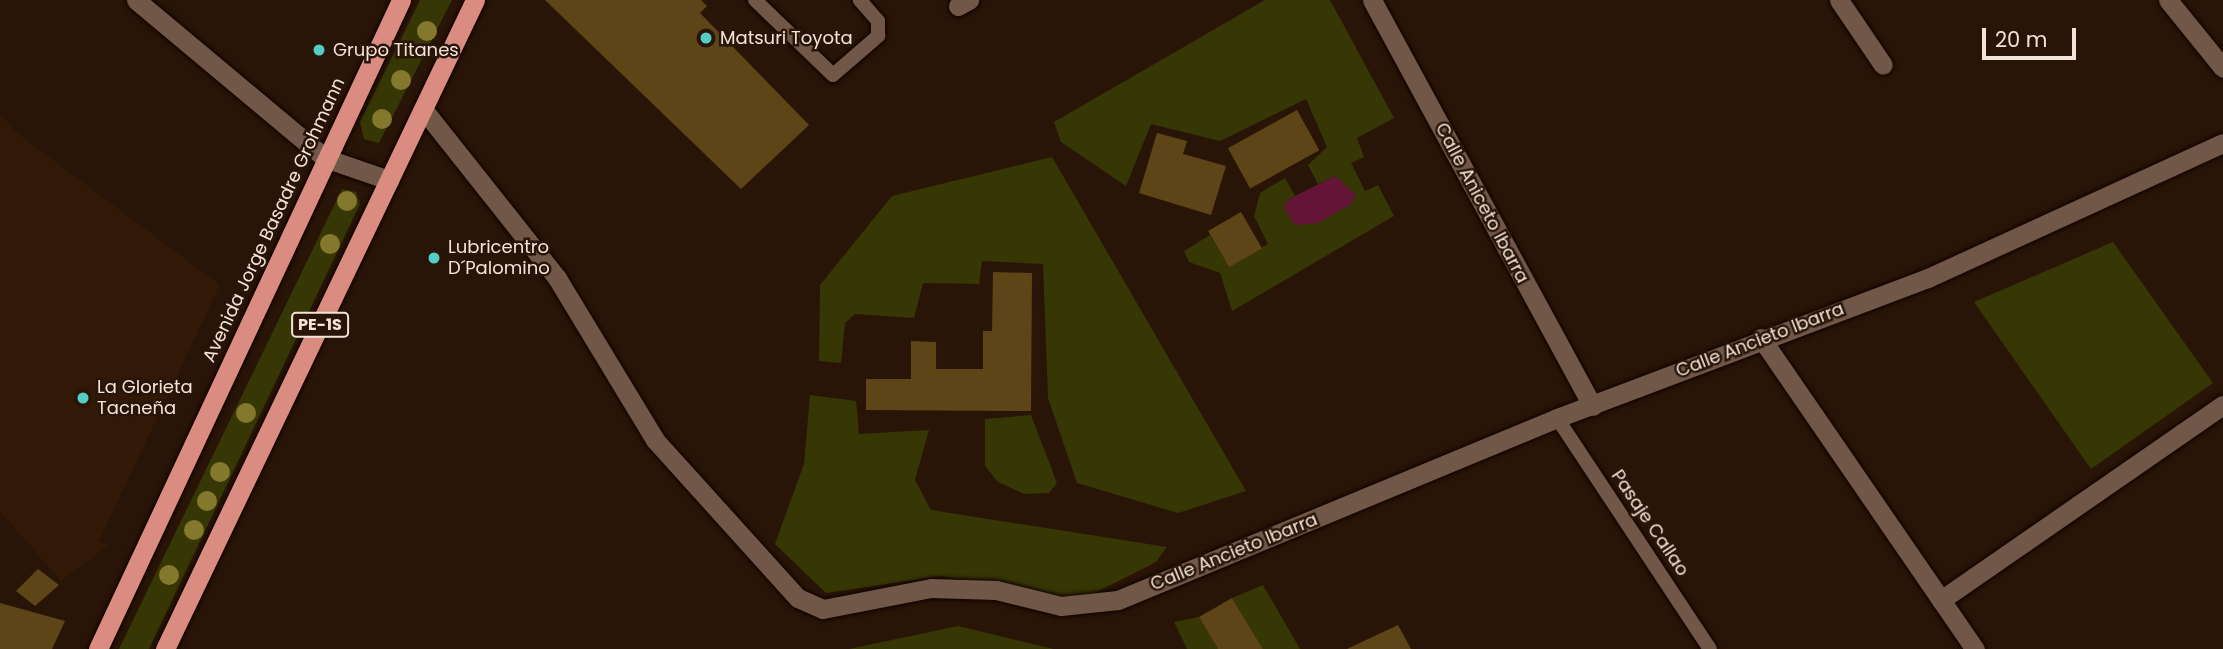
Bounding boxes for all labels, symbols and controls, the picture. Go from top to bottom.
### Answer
scale bar [1985,14,2080,58]
text: 20 m [1995,25,2048,54]
place label: Matsuri Toyota [720,27,853,49]
marker: Matsuri Toyota [698,30,714,46]
place label: Grupo Titanes [333,39,459,61]
marker: Grupo Titanes [311,42,327,58]
street label: Avenida Jorge Basadre Grohmann [198,74,350,366]
street label: Calle Aniceto Ibarra [1431,119,1533,287]
place label: Lubricentro D´Palomino [448,237,550,280]
marker: Lubricentro D´Palomino [426,250,442,266]
street label: Calle Ancieto Ibarra [1673,298,1847,382]
road number: PE-1S [290,312,350,338]
place label: La Glorieta Tacneña [97,377,193,420]
marker: La Glorieta Tacneña [75,390,91,406]
street label: Pasaje Callao [1607,466,1693,580]
street label: Calle Ancieto Ibarra [1147,509,1321,595]

